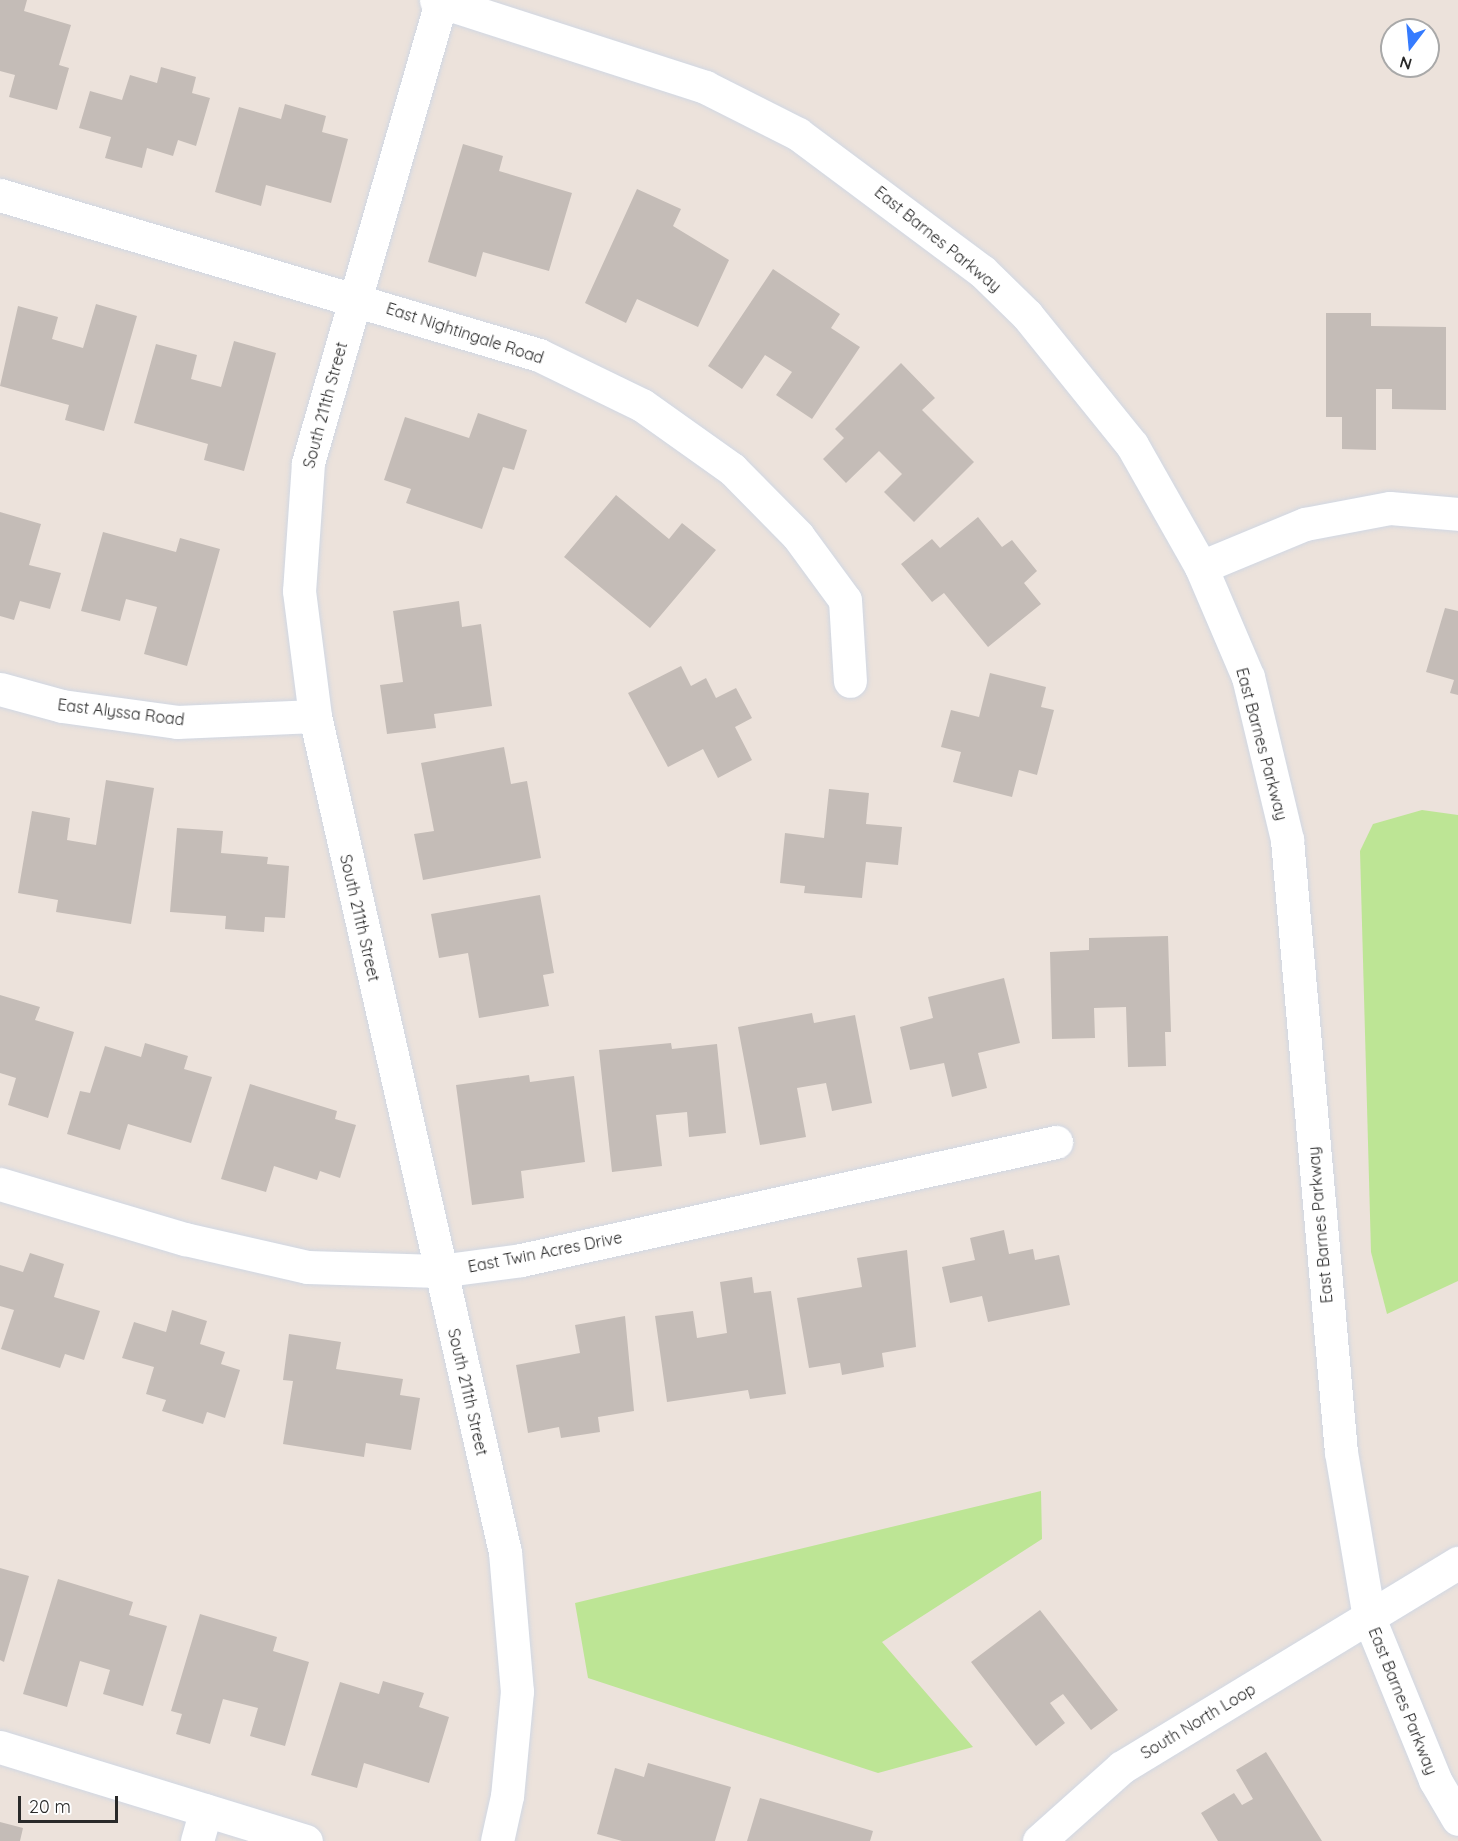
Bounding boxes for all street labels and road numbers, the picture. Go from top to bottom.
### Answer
street label: East Barnes Parkway [871,182,1005,296]
street label: East Nightingale Road [384,298,546,368]
street label: South 211th Street [299,340,351,470]
street label: East Barnes Parkway [1232,666,1292,822]
street label: East Alyssa Road [56,695,186,729]
street label: South 211th Street [336,853,384,983]
street label: East Barnes Parkway [1304,1146,1336,1304]
street label: East Twin Acres Drive [466,1228,624,1276]
street label: South 211th Street [444,1327,492,1457]
street label: East Barnes Parkway [1365,1624,1441,1778]
street label: South North Loop [1137,1679,1259,1763]

